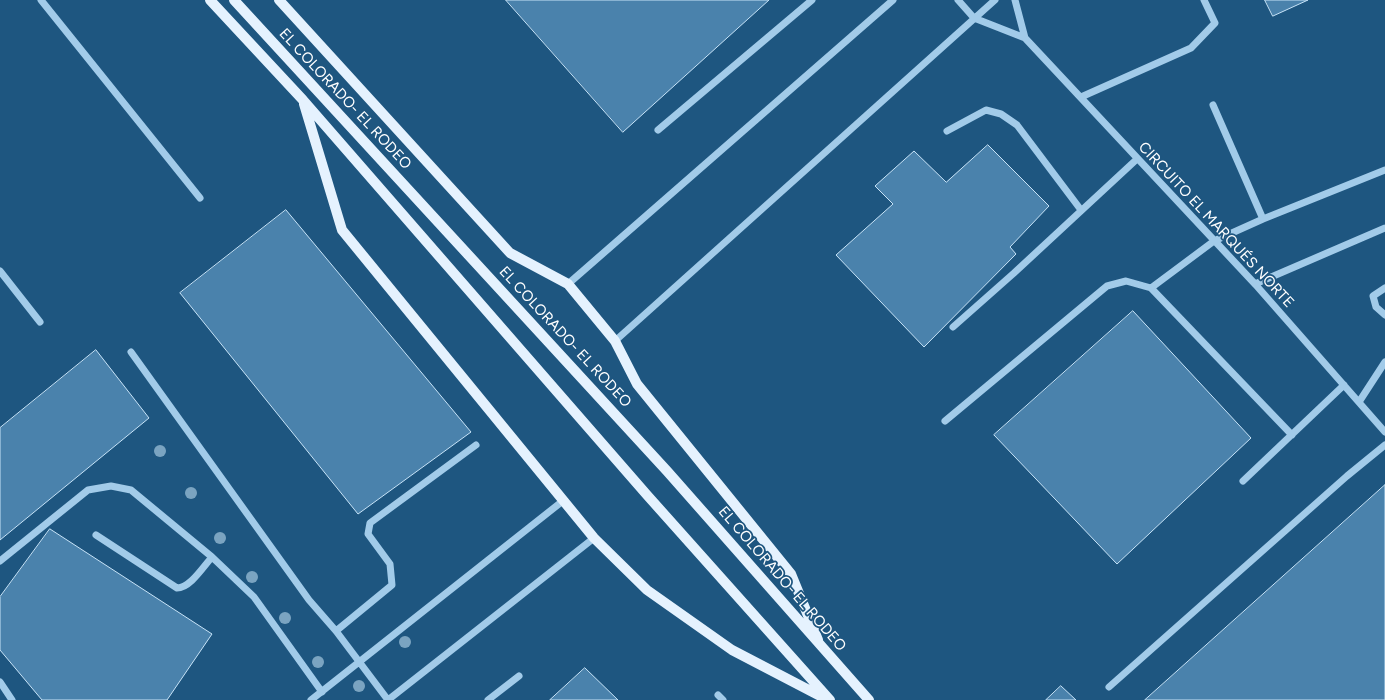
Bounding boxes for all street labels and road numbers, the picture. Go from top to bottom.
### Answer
street label: EL COLORADO- EL RODEO [275,25,415,173]
street label: CIRCUITO EL MARQUÉS NORTE [1134,138,1298,312]
street label: EL COLORADO- EL RODEO [495,263,635,411]
street label: EL COLORADO- EL RODEO [714,503,850,655]

